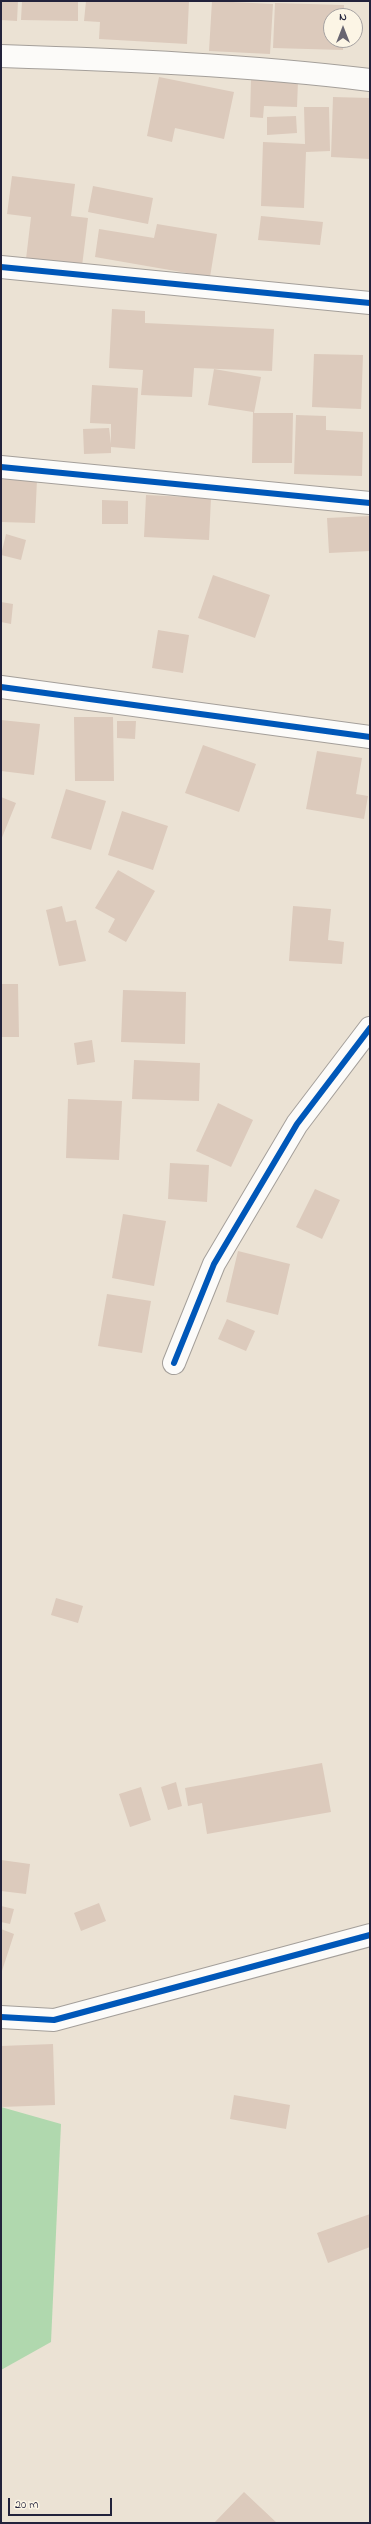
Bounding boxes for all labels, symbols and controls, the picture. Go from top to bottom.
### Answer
north arrow [323,8,363,48]
text: N [339,9,347,25]
scale bar [10,2490,114,2516]
text: 20 m [15,2496,38,2514]

